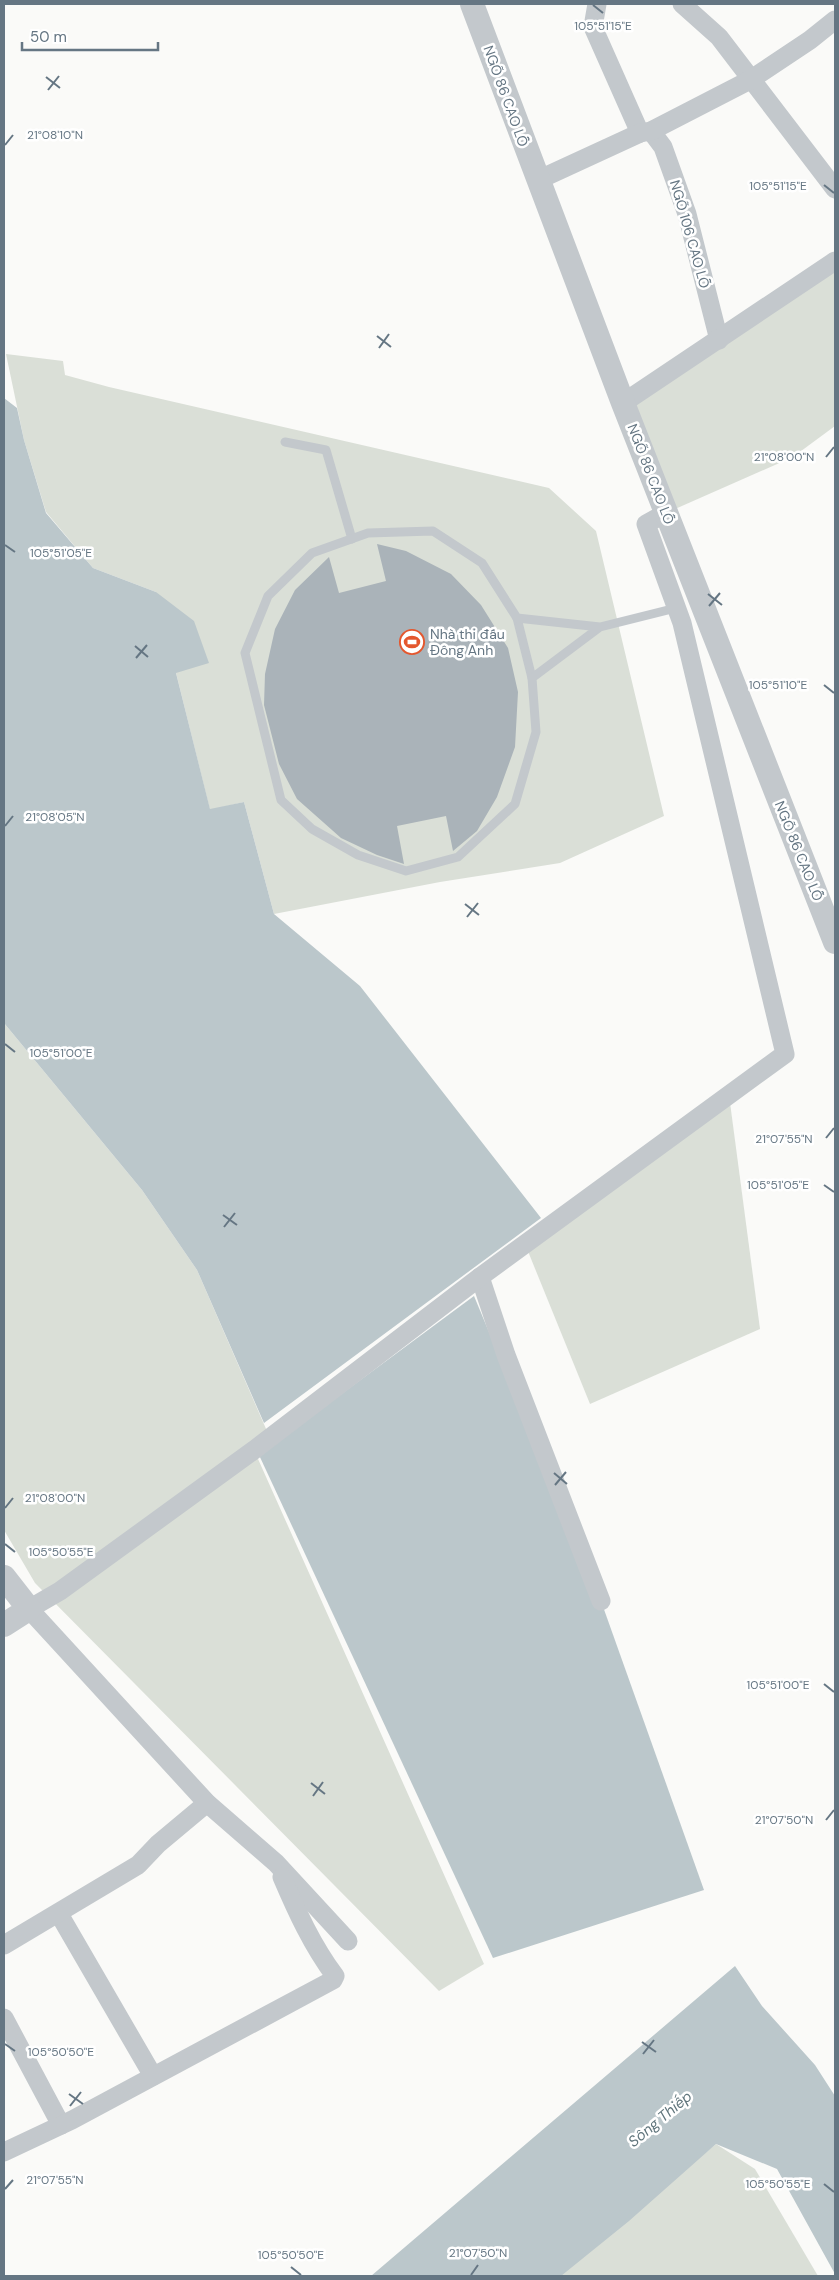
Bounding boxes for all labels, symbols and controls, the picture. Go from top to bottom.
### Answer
text: 105°51'15"E [574,18,632,34]
scale bar [22,20,159,52]
text: 50 m [30,27,67,47]
street label: NGÕ 86 CAO LỖ [479,43,533,149]
text: 21°08'10"N [27,127,83,143]
street label: NGÕ 106 CAO LỖ [666,178,714,290]
text: 105°51'15"E [749,178,807,194]
street label: NGÕ 86 CAO LỖ [624,421,679,527]
text: 21°08'00"N [754,449,814,465]
text: 105°51'05"E [30,545,92,561]
place label: Nhà thi đấu Đông Anh [430,625,505,659]
sports icon: Nhà thi đấu Đông Anh [399,629,425,655]
text: 105°51'10"E [749,677,808,693]
street label: NGÕ 86 CAO LỖ [771,798,827,904]
text: 21°08'05"N [25,809,85,825]
text: 105°51'00"E [29,1045,93,1061]
text: 21°07'55"N [755,1131,813,1147]
text: 105°51'05"E [747,1177,809,1193]
text: 21°08'00"N [25,1490,85,1506]
text: 105°50'55"E [28,1544,94,1560]
text: 105°51'00"E [746,1677,810,1693]
text: 21°07'50"N [755,1812,813,1828]
text: 105°50'50"E [28,2044,94,2060]
water label: Sông Thiếp [624,2086,696,2152]
text: 21°07'55"N [26,2172,84,2188]
text: 105°50'55"E [745,2176,811,2192]
text: 21°07'50"N [449,2245,507,2261]
text: 105°50'50"E [258,2247,324,2263]

